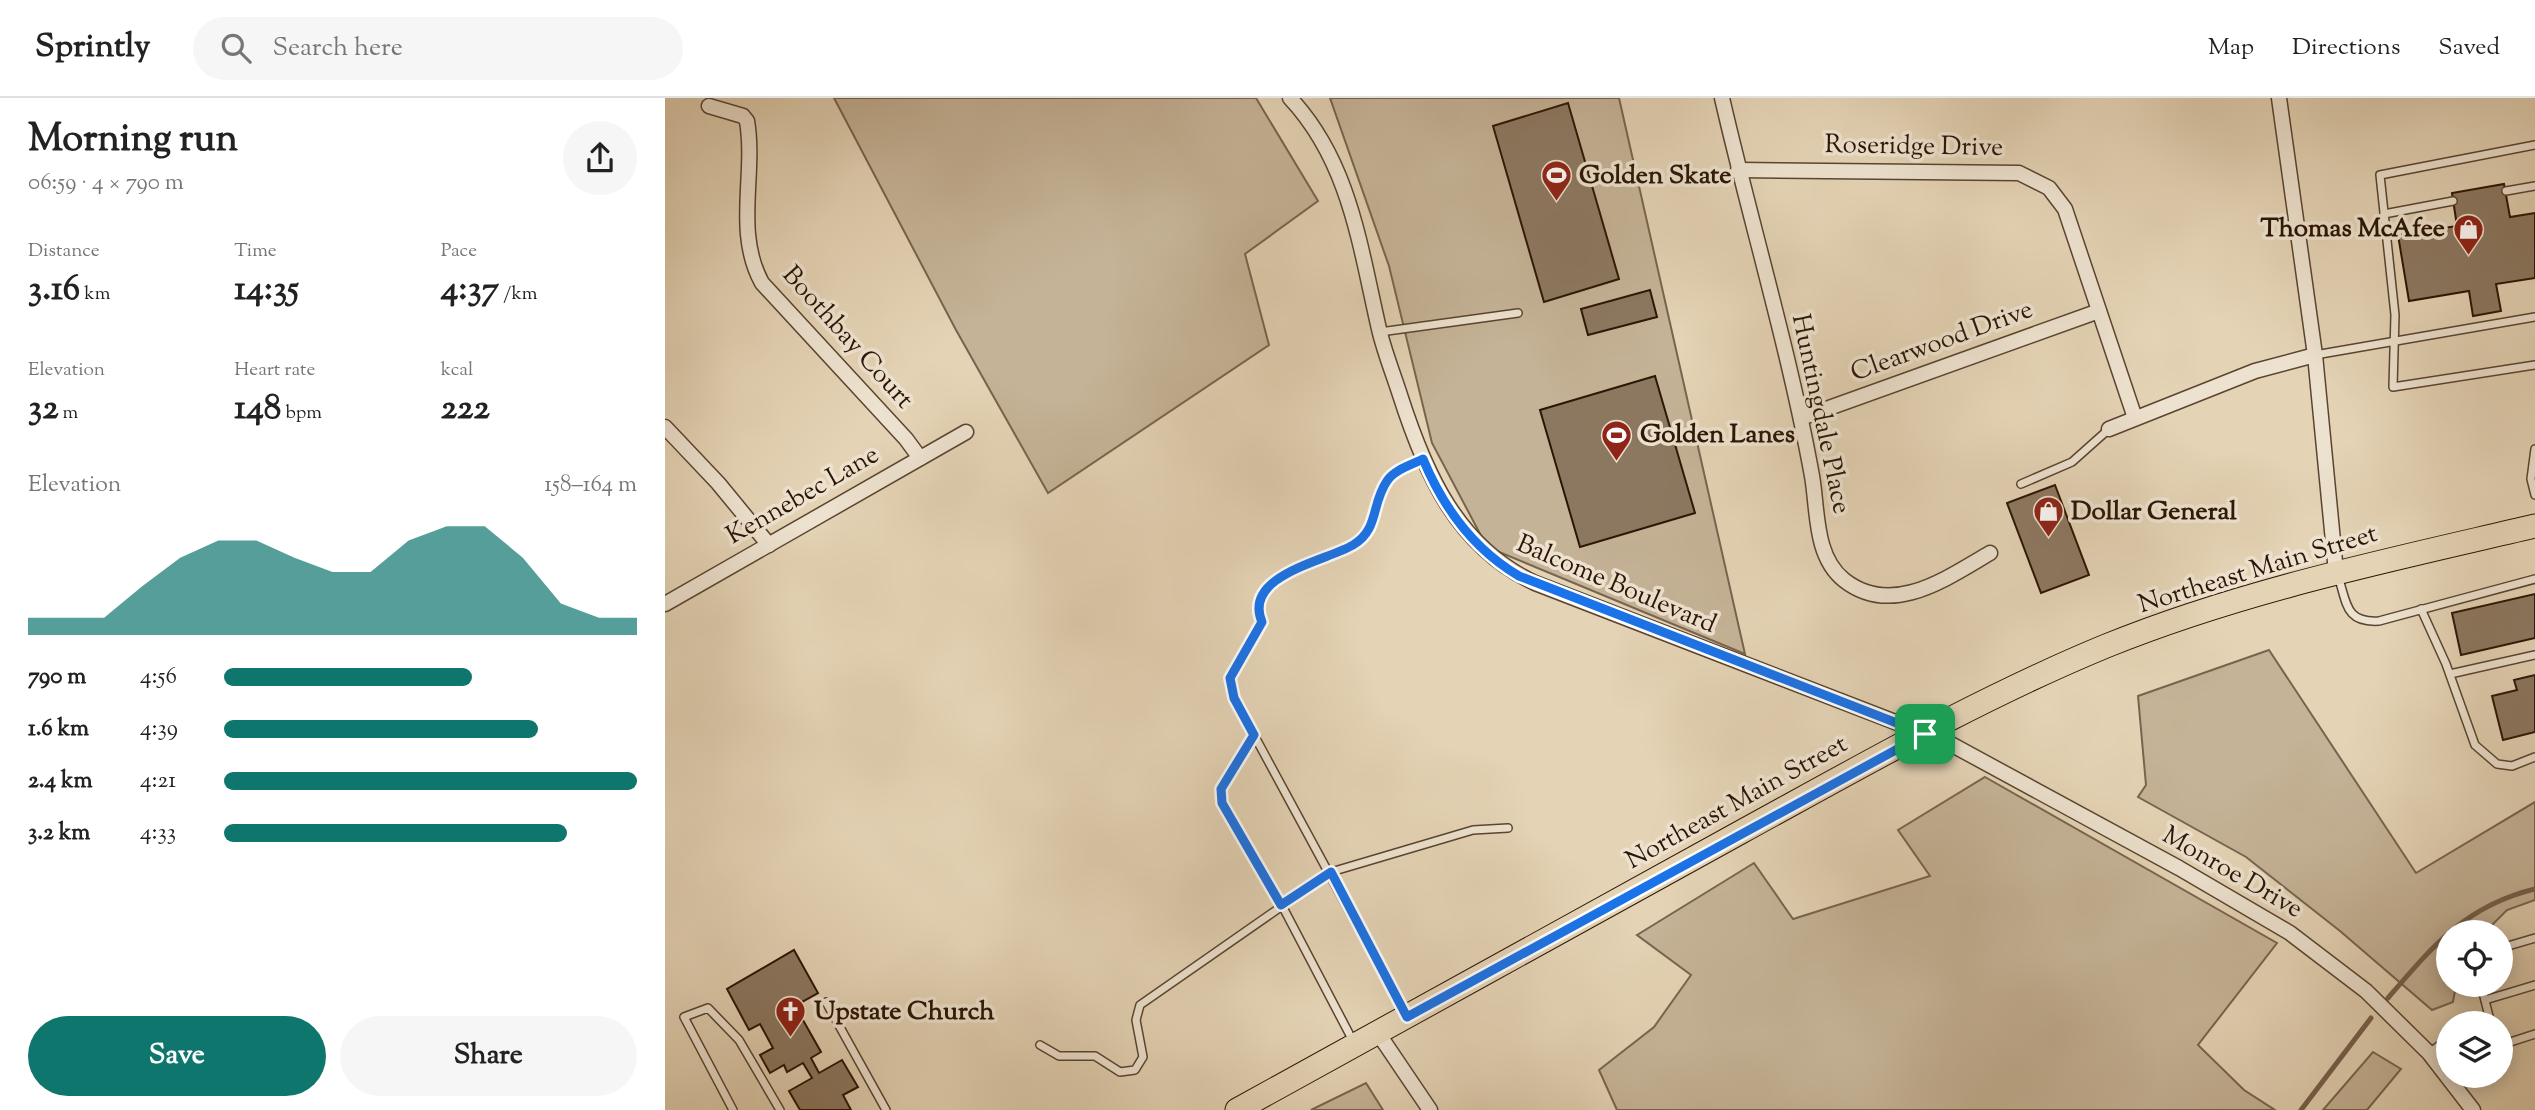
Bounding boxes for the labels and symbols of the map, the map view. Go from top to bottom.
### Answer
street label: Roseridge Drive [1824,127,2004,167]
place label: Golden Skate [1579,158,1731,195]
sports icon: Golden Skate [1539,159,1573,203]
place label: Thomas McAfee [2260,211,2445,248]
shop icon: Thomas McAfee [2451,212,2485,256]
street label: Boothbay Court [773,258,921,418]
street label: Clearwood Drive [1846,292,2038,392]
street label: Huntingdale Place [1781,311,1859,517]
place label: Golden Lanes [1640,417,1795,454]
sports icon: Golden Lanes [1600,418,1634,462]
street label: Kennebec Lane [720,437,886,555]
place label: Dollar General [2071,494,2237,531]
shop icon: Dollar General [2031,495,2065,539]
street label: Northeast Main Street [2134,516,2382,624]
street label: Balcome Boulevard [1510,526,1722,644]
pin [1895,704,1955,764]
street label: Northeast Main Street [1619,727,1855,879]
street label: Monroe Drive [2155,818,2309,928]
place label: Upstate Church [814,994,995,1031]
church icon: Upstate Church [774,995,808,1039]

